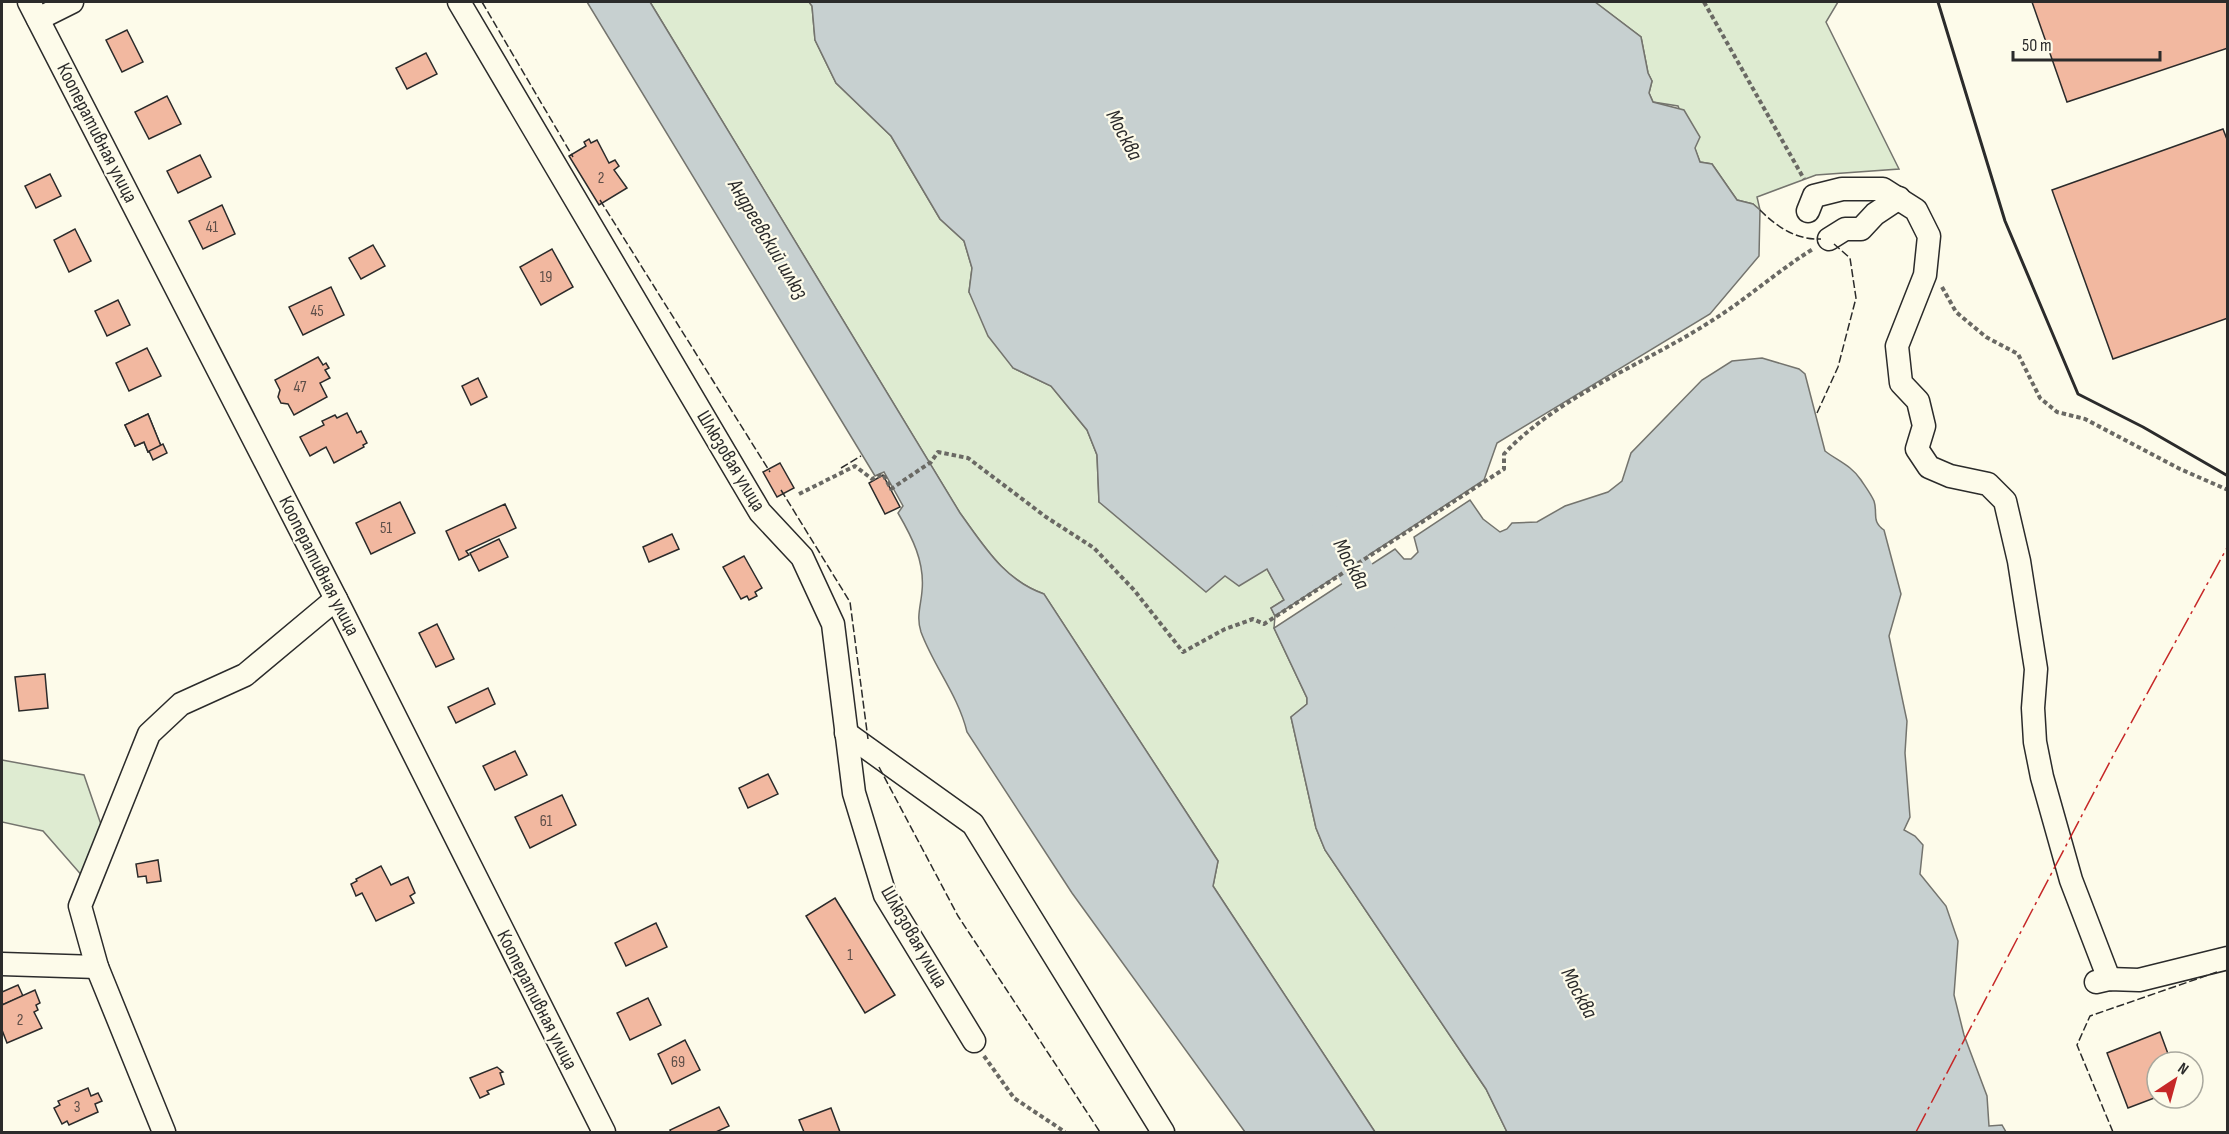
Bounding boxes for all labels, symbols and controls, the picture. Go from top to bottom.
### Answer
scale bar [2013,24,2160,62]
text: 50 m [2022,35,2052,56]
street label: Кооперативная улица [51,59,143,207]
water label: Москва [1100,105,1148,165]
house number: 2 [598,169,604,188]
water label: Андреевский шлюз [722,174,814,304]
house number: 41 [206,218,219,237]
house number: 19 [540,268,552,287]
house number: 45 [310,302,324,321]
house number: 47 [294,378,307,397]
street label: Шлюзовая улица [691,406,771,516]
street label: Кооперативная улица [273,492,365,640]
house number: 51 [380,519,392,538]
water label: Москва [1327,534,1375,594]
house number: 61 [540,812,553,831]
street label: Шлюзовая улица [875,882,953,992]
street label: Кооперативная улица [491,926,583,1074]
house number: 1 [847,946,853,965]
water label: Москва [1555,963,1603,1023]
house number: 2 [17,1011,23,1030]
north arrow [2145,1050,2205,1110]
house number: 69 [671,1053,685,1072]
text: N [2174,1059,2192,1079]
house number: 3 [74,1098,80,1117]

